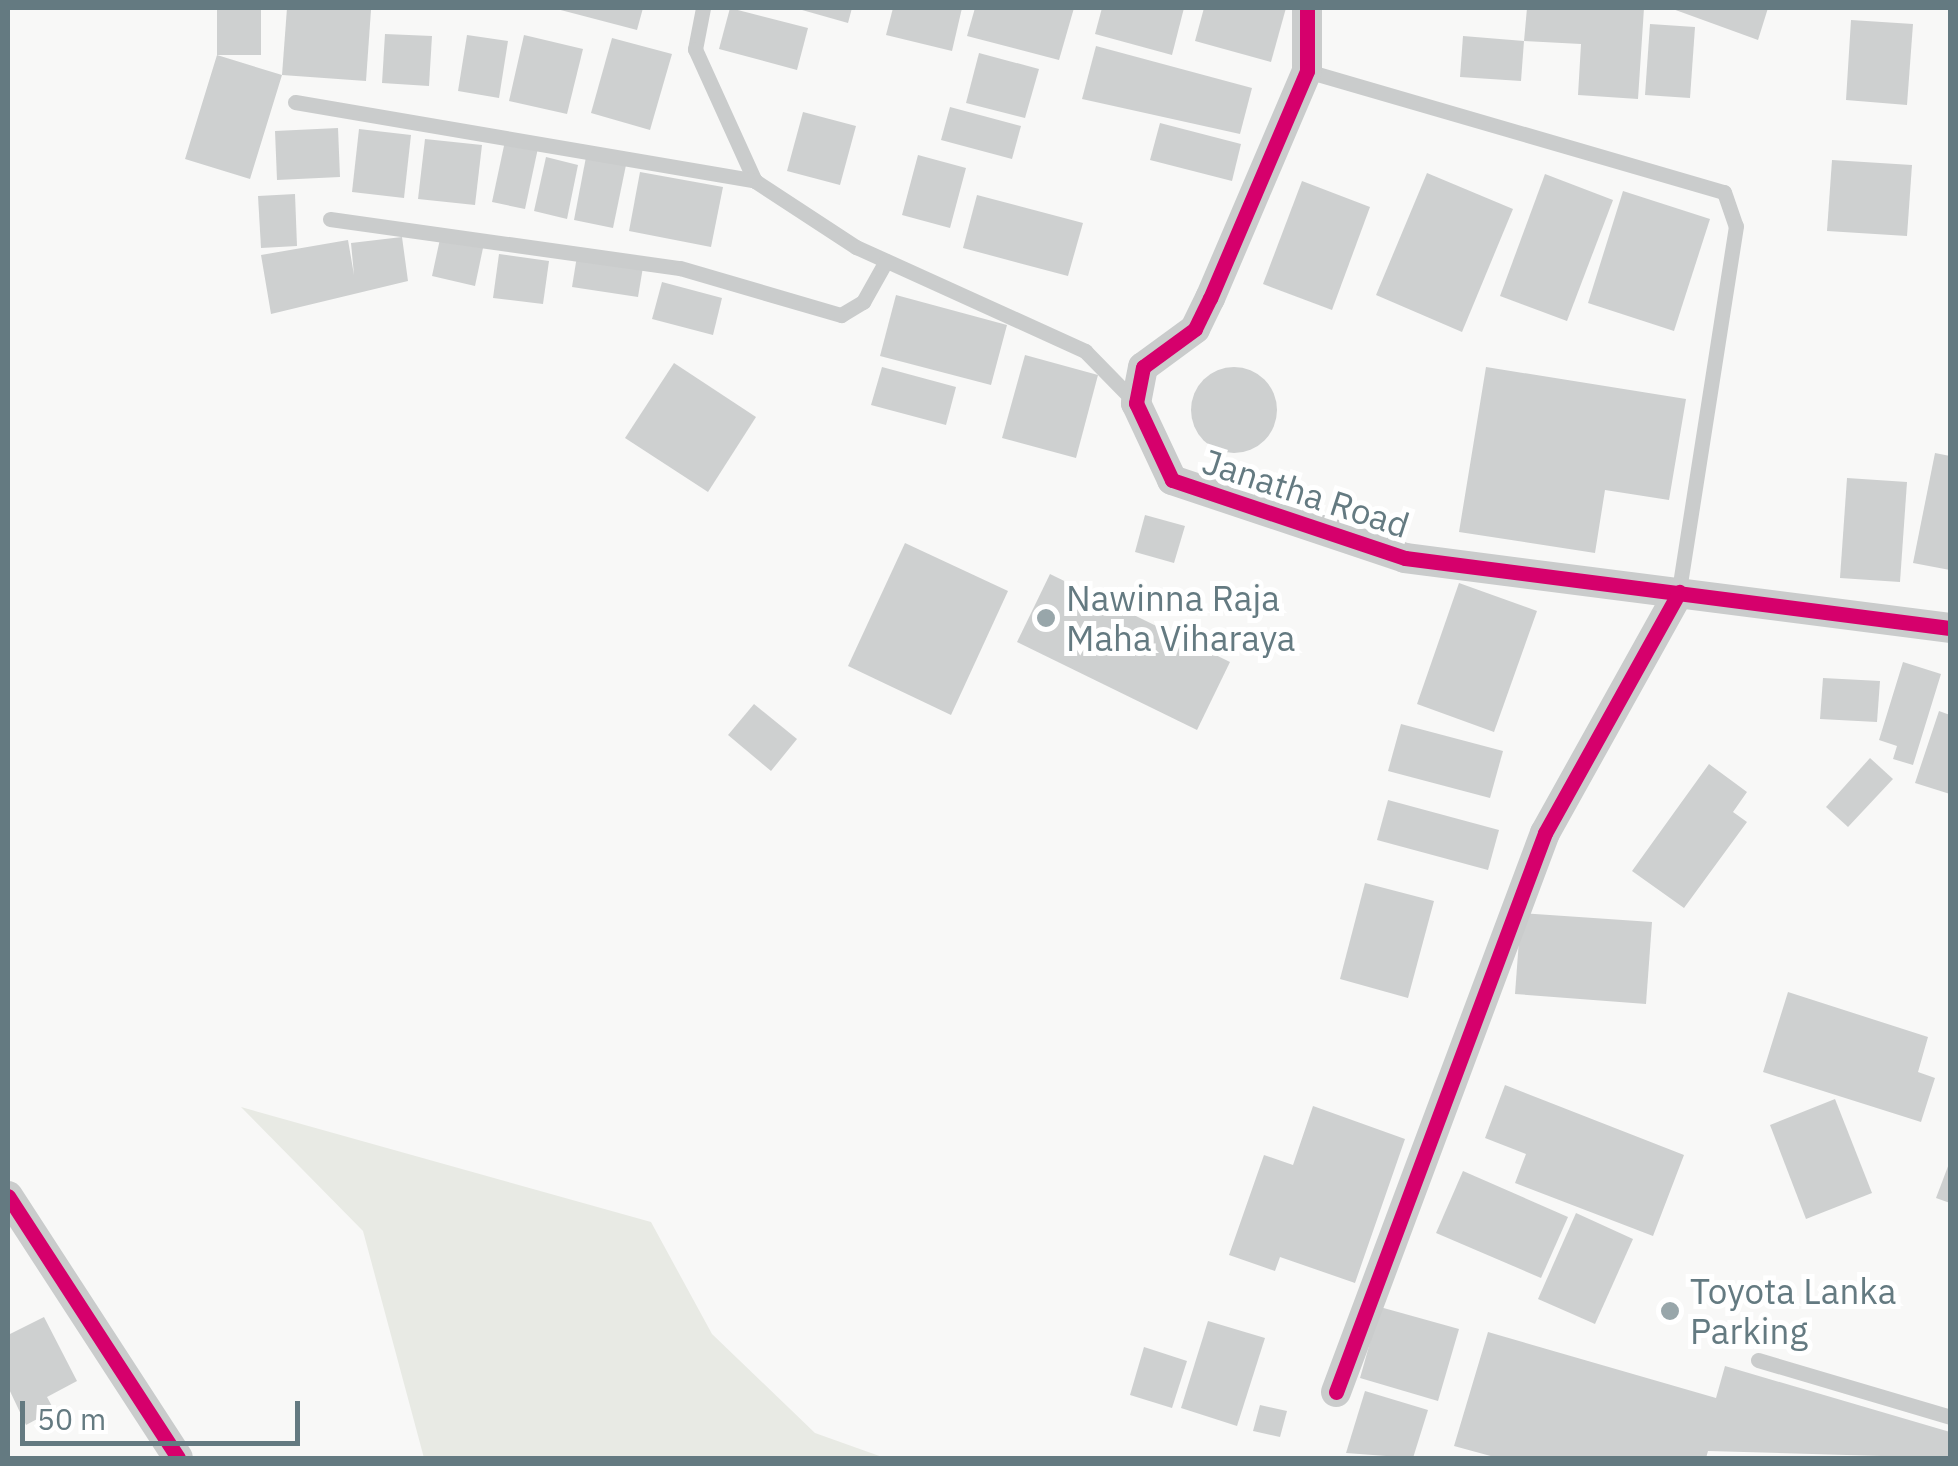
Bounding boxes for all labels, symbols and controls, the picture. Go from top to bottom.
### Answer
street label: Janatha Road [1197,440,1415,546]
place label: Nawinna Raja Maha Viharaya [1066,577,1295,659]
marker: Nawinna Raja Maha Viharaya [1035,607,1057,629]
place label: Toyota Lanka Parking [1690,1270,1896,1352]
marker: Toyota Lanka Parking [1659,1300,1681,1322]
scale bar [25,1381,305,1443]
text: 50 m [37,1399,106,1438]

